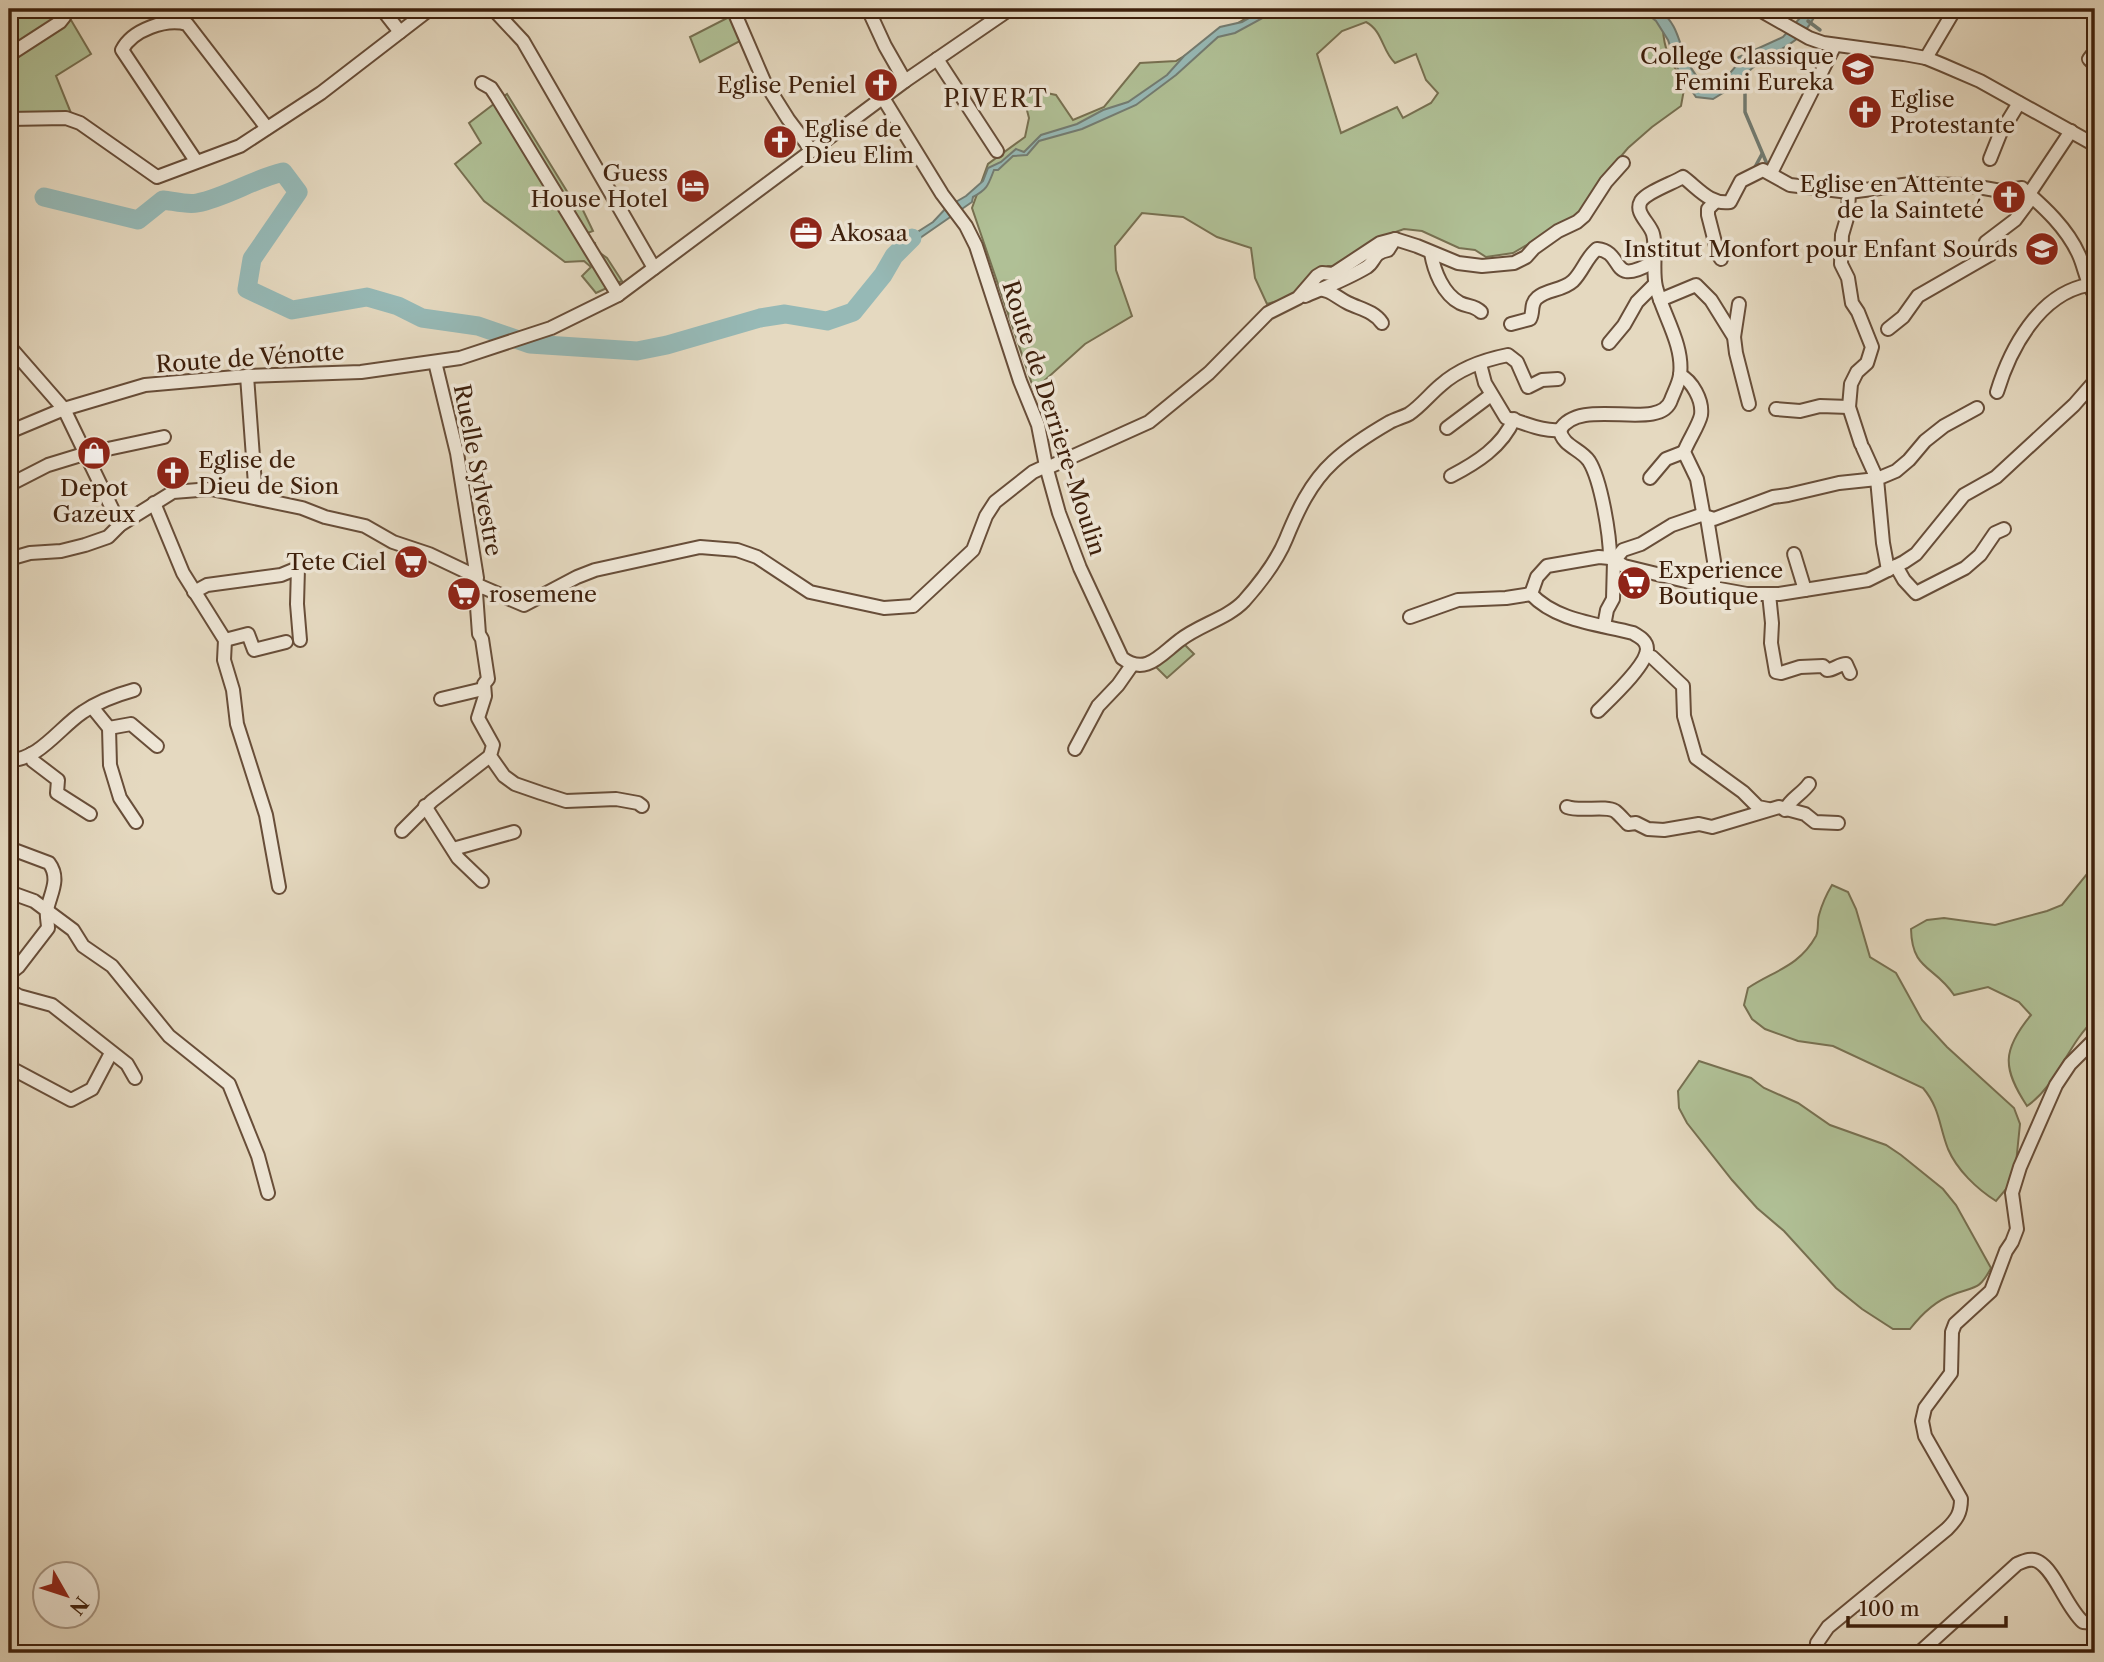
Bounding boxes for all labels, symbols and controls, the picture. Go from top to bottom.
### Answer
place label: College Classique Femini Eureka [1640,42,1835,96]
school or university icon: College Classique Femini Eureka [1839,50,1877,88]
church icon: Eglise Peniel [862,66,900,104]
place label: Eglise Peniel [717,71,856,99]
district label: PIVERT [943,84,1049,113]
place label: Eglise Protestante [1890,85,2015,139]
church icon: Eglise Protestante [1846,93,1884,131]
place label: Eglise de Dieu Elim [804,115,914,169]
church icon: Eglise de Dieu Elim [761,123,799,161]
place label: Guess House Hotel [530,159,668,213]
hotel icon: Guess House Hotel [674,167,712,205]
place label: Eglise en Attente de la Sainteté [1799,170,1984,224]
church icon: Eglise en Attente de la Sainteté [1990,178,2028,216]
office icon: Akosaa [787,214,825,252]
place label: Akosaa [829,219,909,247]
school or university icon: Institut Monfort pour Enfant Sourds [2023,230,2061,268]
place label: Institut Monfort pour Enfant Sourds [1624,235,2018,263]
street label: Route de Derriere-Moulin [996,277,1112,559]
street label: Route de Vénotte [155,337,345,379]
street label: Ruelle Sylvestre [448,382,508,558]
shop icon: Depot Gazeux [75,434,113,472]
place label: Eglise de Dieu de Sion [198,446,339,500]
church icon: Eglise de Dieu de Sion [154,454,192,492]
place label: Depot Gazeux [53,474,136,528]
supermarket icon: Tete Ciel [392,543,430,581]
place label: Tete Ciel [287,548,386,576]
place label: Experience Boutique [1658,556,1783,610]
supermarket icon: Experience Boutique [1615,564,1653,602]
supermarket icon: rosemene [445,575,483,613]
place label: rosemene [489,580,597,608]
north arrow [32,1560,102,1630]
scale bar [1848,1585,2006,1629]
text: N [65,1592,93,1619]
text: 100 m [1859,1596,1920,1621]

